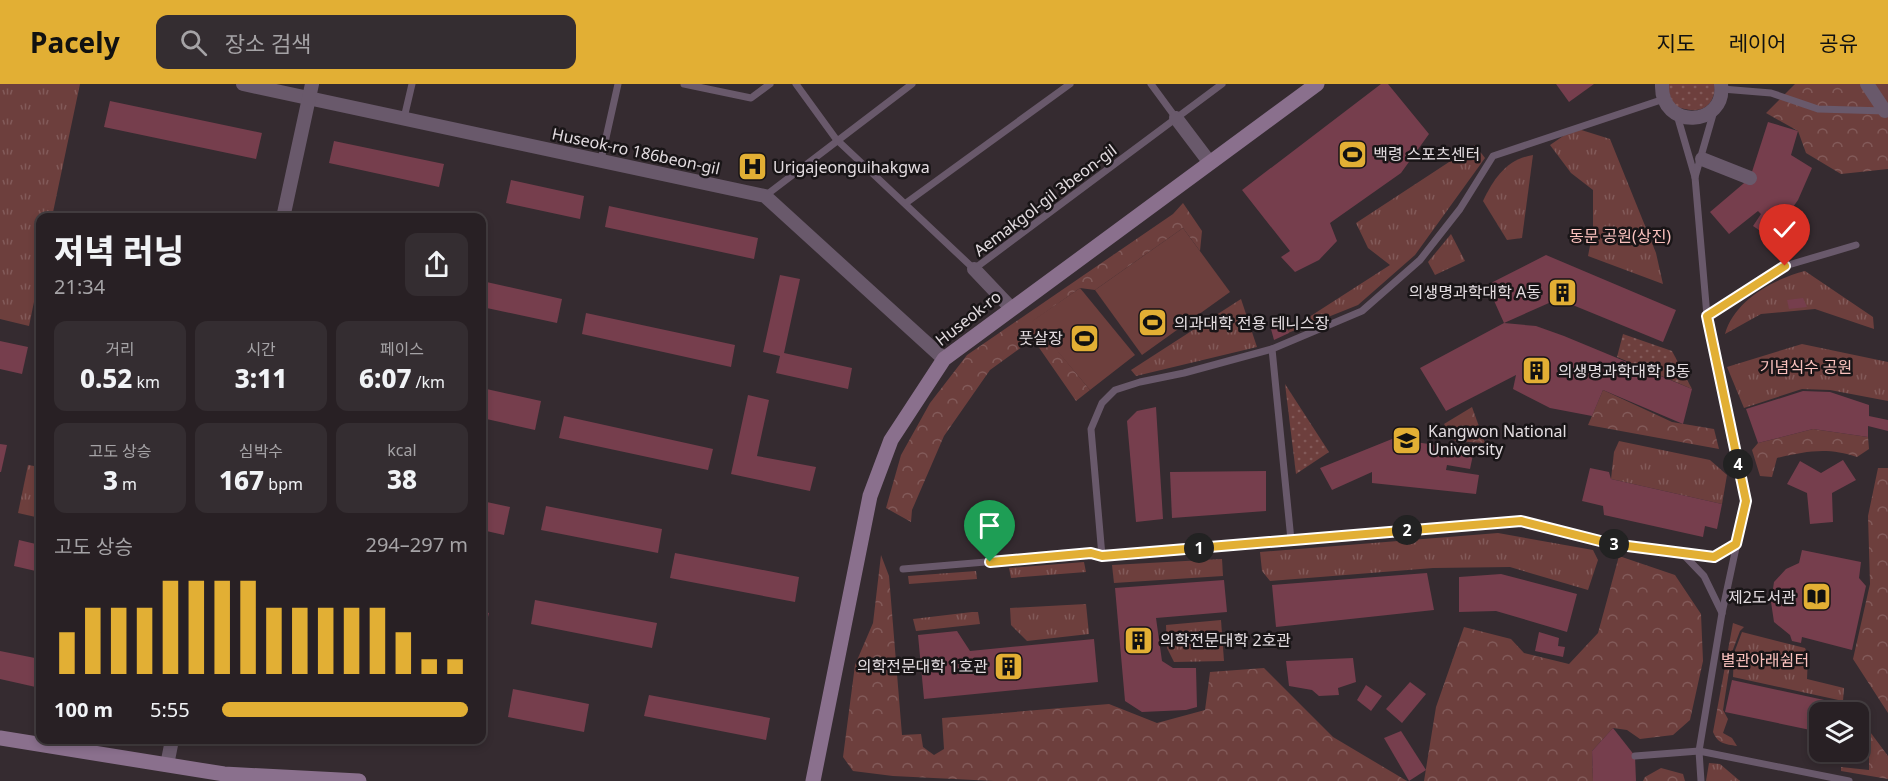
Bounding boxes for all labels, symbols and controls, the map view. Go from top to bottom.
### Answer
search box [156,15,576,69]
text: Pacely [30,23,120,61]
icon: search [177,26,210,59]
text: 장소 검색 [225,28,311,58]
text: 지도 [1657,29,1695,57]
text: 레이어 [1728,29,1786,57]
text: 공유 [1819,29,1858,57]
street label: Huseok-ro 186beon-gil [550,122,722,180]
sports icon: 백령 스포츠센터 [1336,138,1368,170]
street label: Aemakgol-gil 3beon-gil [969,139,1121,261]
place label: 백령 스포츠센터 [1373,143,1480,165]
hospital icon: Urigajeonguihakgwa [736,151,768,183]
place label: Urigajeonguihakgwa [773,156,930,178]
pin [1759,204,1810,266]
icon: check [1768,213,1801,246]
park label: 동문 공원(상진) [1569,225,1671,247]
text: 저녁 러닝 [54,228,184,273]
button: share [405,233,468,296]
text: 21:34 [54,273,105,300]
building icon: 의생명과학대학 A동 [1546,276,1578,308]
place label: 의생명과학대학 A동 [1409,281,1541,303]
street label: Huseok-ro [931,285,1005,351]
sports icon: 의과대학 전용 테니스장 [1137,307,1169,339]
place label: 의과대학 전용 테니스장 [1174,312,1330,334]
sports icon: 풋살장 [1068,322,1100,354]
place label: 풋살장 [1019,327,1063,349]
text: 거리 [105,338,135,360]
text: 시간 [246,338,276,360]
text: 페이스 [380,338,424,360]
building icon: 의생명과학대학 B동 [1521,355,1553,387]
park label: 기념식수 공원 [1760,356,1852,378]
text: 0.52 [80,360,132,396]
text: 3:11 [235,360,287,396]
text: 6:07 [359,360,411,396]
place label: 의생명과학대학 B동 [1558,360,1691,382]
text: km [132,371,160,393]
text: /km [411,371,445,393]
place label: Kangwon National University [1428,420,1567,460]
school or university icon: Kangwon National University [1391,424,1423,456]
text: kcal [387,439,417,461]
text: 고도 상승 [88,440,152,462]
text: 심박수 [239,440,283,462]
pin: 4 [1723,449,1753,479]
text: 4 [1733,453,1743,475]
text: 38 [387,461,417,497]
text: 3 [103,462,118,498]
text: 167 [219,462,264,498]
text: m [118,473,137,495]
text: bpm [264,473,303,495]
pin [964,500,1015,562]
icon: arrive [973,509,1006,542]
pin: 2 [1392,515,1422,545]
text: 2 [1402,519,1412,541]
pin: 3 [1599,529,1629,559]
text: 294–297 m [365,531,468,558]
text: 고도 상승 [54,533,133,560]
pin: 1 [1184,533,1214,563]
text: 3 [1609,533,1619,555]
text: 1 [1194,537,1204,559]
library icon: 제2도서관 [1801,581,1833,613]
place label: 제2도서관 [1728,586,1796,608]
building icon: 의학전문대학 2호관 [1123,624,1155,656]
place label: 의학전문대학 2호관 [1160,629,1291,651]
park label: 별관아래쉼터 [1721,649,1809,671]
building icon: 의학전문대학 1호관 [993,650,1025,682]
place label: 의학전문대학 1호관 [857,655,988,677]
text: 100 m [54,696,113,723]
text: 5:55 [150,696,190,723]
map controls [1809,702,1869,762]
button: layers [1809,702,1869,762]

